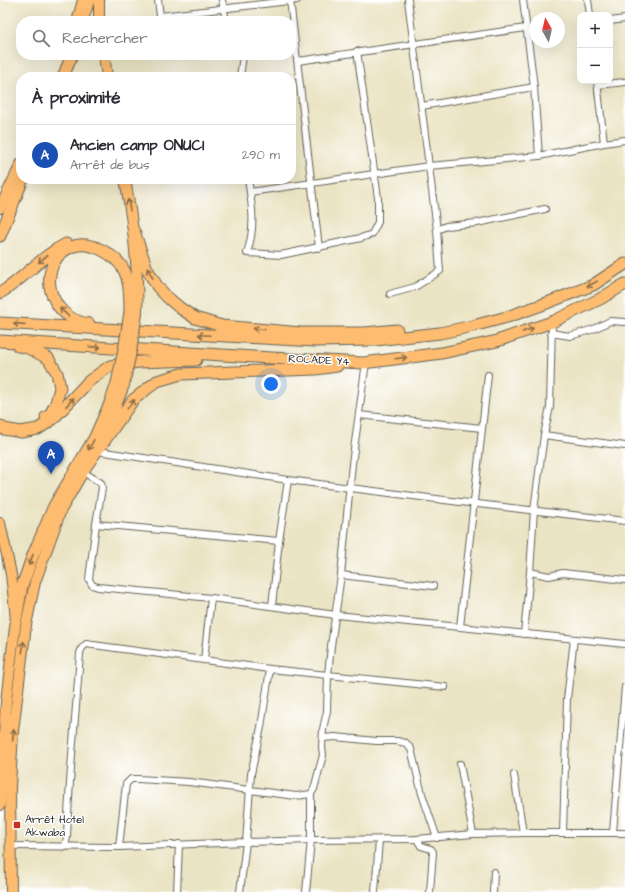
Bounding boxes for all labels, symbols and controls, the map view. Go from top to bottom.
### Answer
north arrow [529,12,565,48]
map controls [577,12,613,84]
button: + [577,12,613,48]
search box [16,16,296,60]
icon: search [30,27,52,49]
text: Rechercher [62,28,147,49]
button: − [577,48,613,84]
text: À proximité [32,86,121,110]
text: Ancien camp ONUCI [70,135,204,156]
text: A [41,146,49,164]
text: 290 m [242,146,280,164]
text: Arrêt de bus [70,156,150,174]
one-way arrow [125,199,133,212]
one-way arrow [37,255,48,264]
one-way arrow [145,267,153,279]
one-way arrow [586,281,598,288]
one-way arrow [59,307,69,317]
one-way arrow [13,321,26,328]
one-way arrow [253,326,266,333]
one-way arrow [521,326,534,333]
one-way arrow [198,331,211,339]
one-way arrow [88,343,101,350]
street label: ROCADE Y4 [288,351,351,369]
one-way arrow [394,354,407,362]
your location [261,374,281,394]
one-way arrow [65,397,74,407]
one-way arrow [127,398,135,409]
one-way arrow [86,439,94,451]
pin: A [38,441,64,474]
one-way arrow [27,553,35,565]
one-way arrow [19,641,27,654]
one-way arrow [9,729,17,742]
place label: Arrêt Hotel Akwaba [25,812,84,840]
marker: Arrêt Hotel Akwaba [12,820,22,830]

